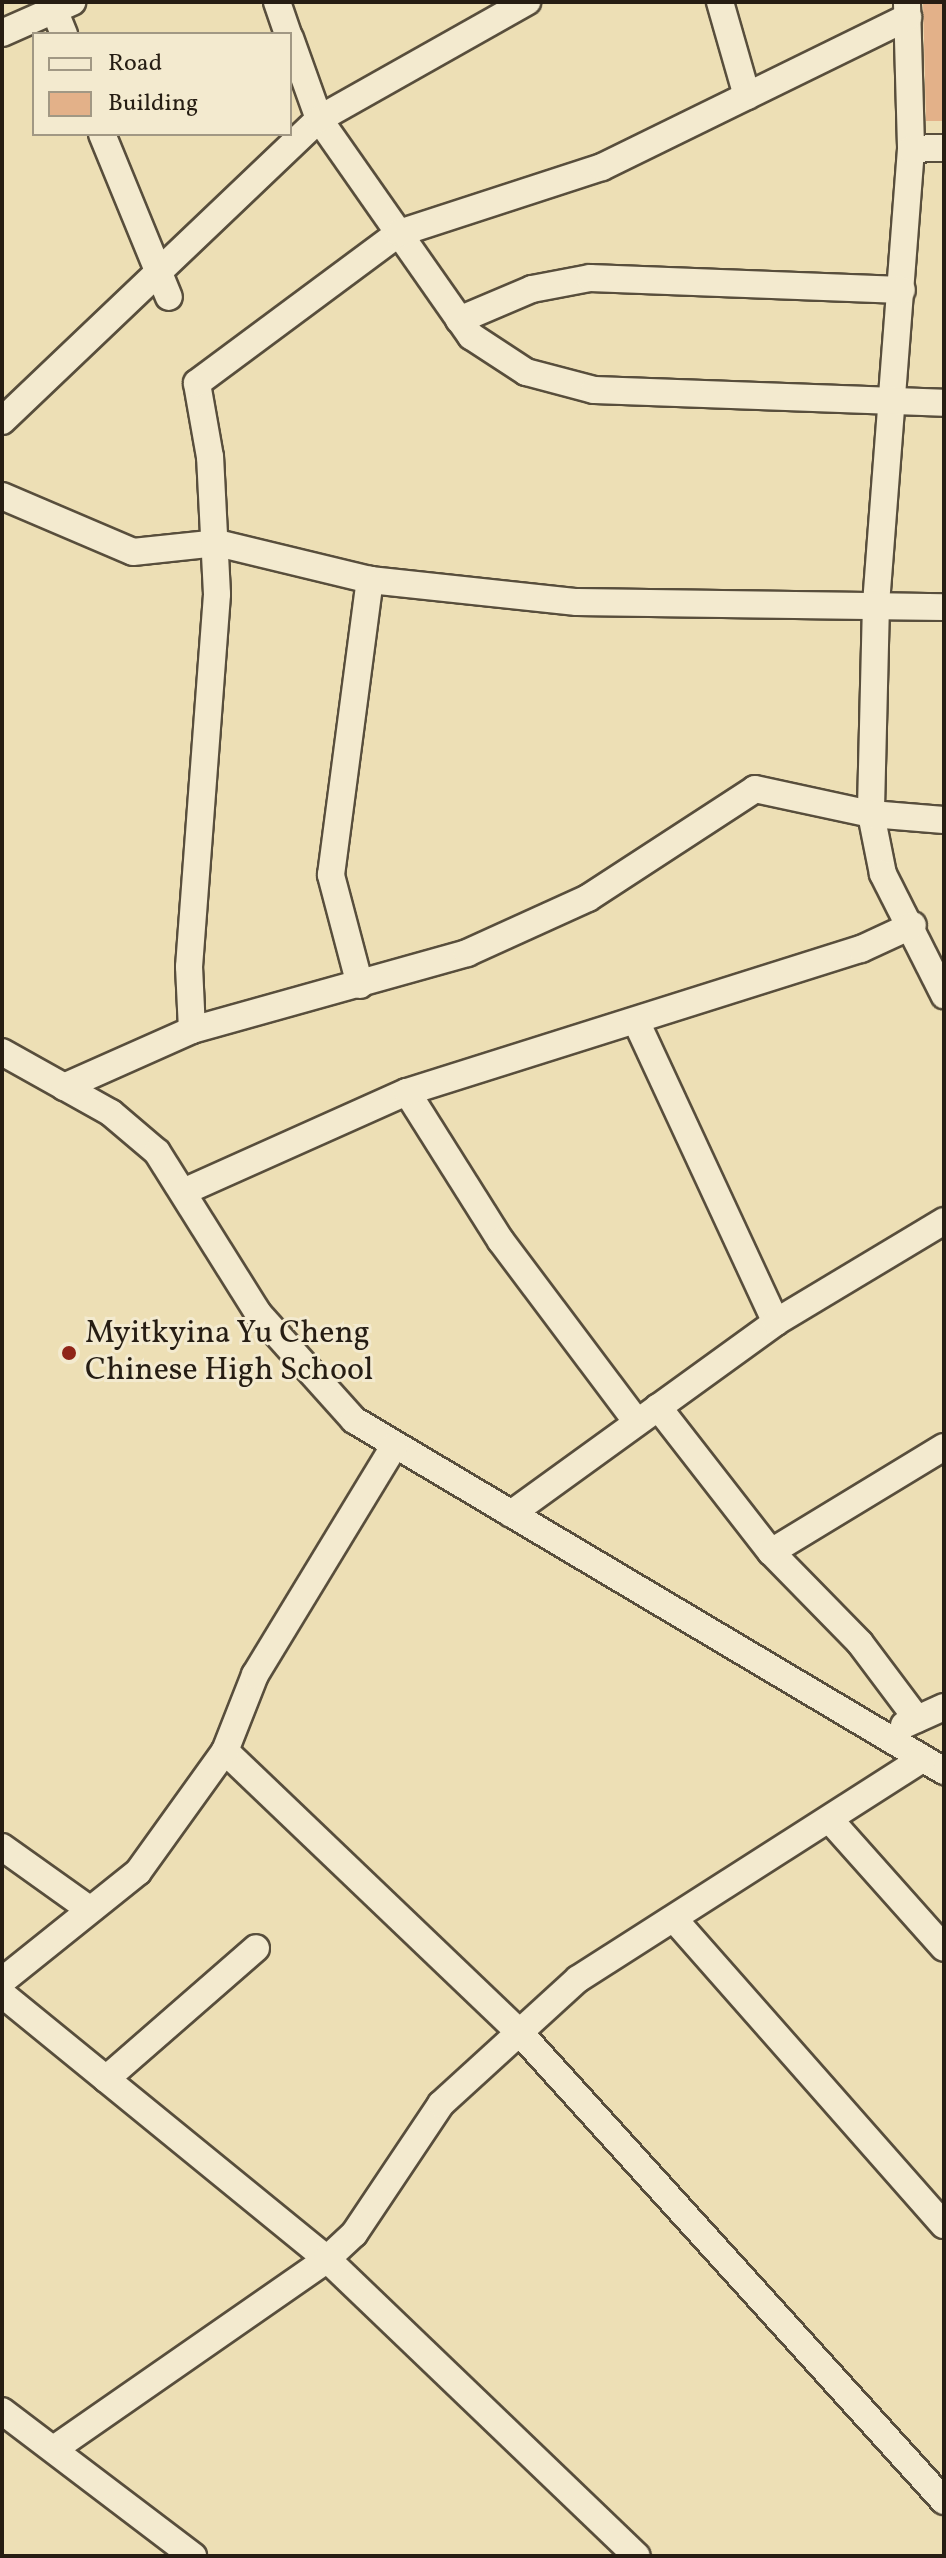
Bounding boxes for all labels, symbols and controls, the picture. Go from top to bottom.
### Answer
legend [32,32,292,136]
text: Road [108,47,162,81]
text: Building [108,87,198,121]
place label: Myitkyina Yu Cheng Chinese High School [85,1316,373,1391]
marker: Myitkyina Yu Cheng Chinese High School [60,1344,78,1362]

